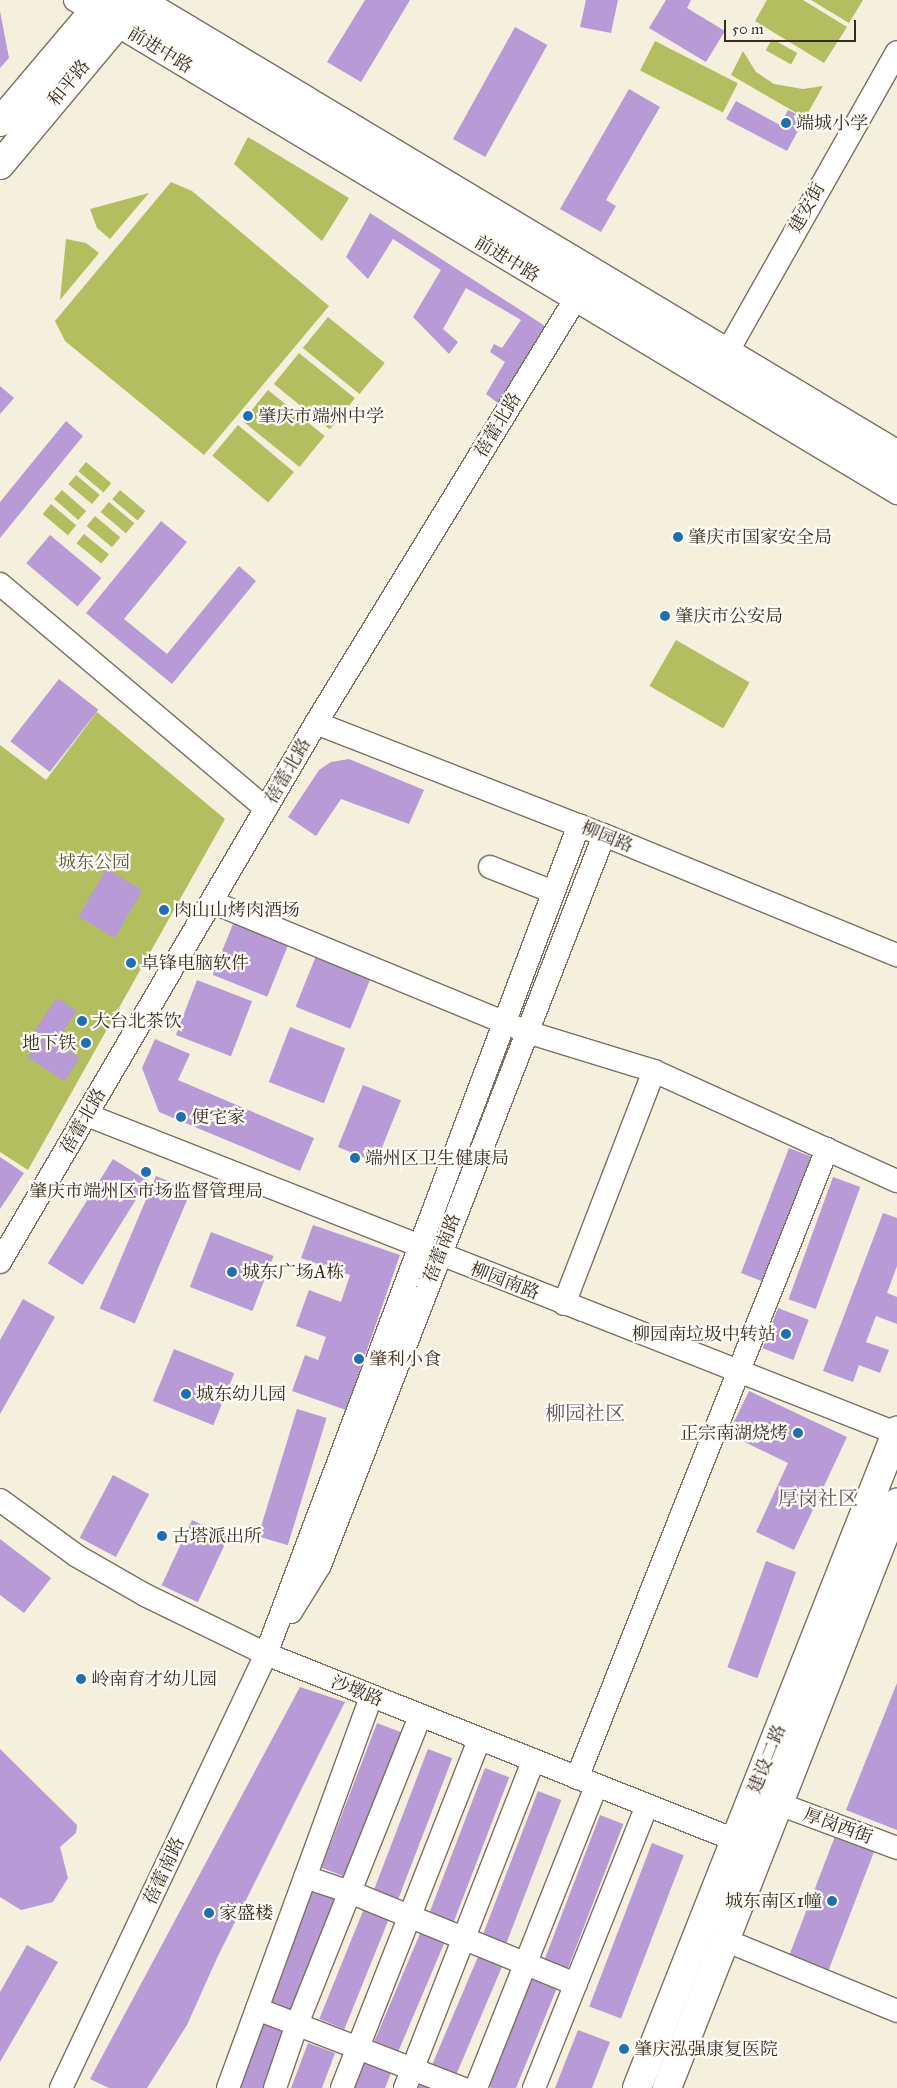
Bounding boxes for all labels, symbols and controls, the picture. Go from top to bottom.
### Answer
scale bar [727,10,860,42]
text: 50 m [732,20,764,38]
street label: 前进中路 [124,22,196,78]
street label: 和平路 [43,55,95,111]
place label: 端城小学 [796,112,868,134]
marker: 端城小学 [780,117,792,129]
street label: 建安街 [784,179,830,237]
street label: 前进中路 [471,231,543,287]
street label: 蓓蕾北路 [470,389,526,461]
place label: 肇庆市端州中学 [258,405,384,427]
marker: 肇庆市端州中学 [242,410,254,422]
place label: 肇庆市国家安全局 [688,526,832,548]
marker: 肇庆市国家安全局 [672,531,684,543]
place label: 肇庆市公安局 [675,605,783,627]
marker: 肇庆市公安局 [659,610,671,622]
street label: 蓓蕾北路 [261,734,315,808]
street label: 柳园路 [578,817,636,857]
park label: 城东公园 [58,851,130,873]
place label: 肉山山烤肉酒场 [174,899,300,921]
marker: 肉山山烤肉酒场 [158,904,170,916]
place label: 卓锋电脑软件 [141,952,249,974]
marker: 卓锋电脑软件 [125,957,137,969]
place label: 大台北茶饮 [92,1010,182,1032]
marker: 大台北茶饮 [76,1015,88,1027]
place label: 地下铁 [22,1032,76,1054]
marker: 地下铁 [80,1037,92,1049]
street label: 蓓蕾北路 [56,1084,110,1158]
place label: 便宅家 [191,1106,245,1128]
marker: 便宅家 [175,1111,187,1123]
place label: 端州区卫生健康局 [365,1147,509,1169]
marker: 端州区卫生健康局 [349,1152,361,1164]
marker: 肇庆市端州区市场监督管理局 [140,1166,152,1178]
place label: 肇庆市端州区市场监督管理局 [29,1180,263,1202]
street label: 蓓蕾南路 [419,1211,465,1285]
street label: 柳园南路 [468,1258,542,1304]
place label: 城东广场A栋 [242,1261,344,1283]
marker: 城东广场A栋 [226,1266,238,1278]
place label: 柳园南垃圾中转站 [632,1323,776,1345]
marker: 柳园南垃圾中转站 [780,1328,792,1340]
place label: 肇利小食 [369,1348,441,1370]
marker: 肇利小食 [353,1353,365,1365]
place label: 城东幼儿园 [196,1383,286,1405]
marker: 城东幼儿园 [180,1388,192,1400]
district label: 柳园社区 [545,1401,625,1425]
place label: 正宗南湖烧烤 [680,1422,788,1444]
marker: 正宗南湖烧烤 [792,1427,804,1439]
district label: 厚岗社区 [778,1486,858,1510]
place label: 古塔派出所 [172,1525,262,1547]
marker: 古塔派出所 [156,1530,168,1542]
place label: 岭南育才幼儿园 [91,1668,217,1690]
street label: 沙墩路 [328,1671,386,1711]
marker: 岭南育才幼儿园 [75,1673,87,1685]
street label: 建设二路 [744,1722,790,1796]
street label: 厚岗西街 [800,1804,876,1848]
street label: 蓓蕾南路 [139,1834,189,1908]
place label: 城东南区1幢 [725,1890,822,1912]
marker: 城东南区1幢 [826,1895,838,1907]
place label: 家盛楼 [219,1902,273,1924]
marker: 家盛楼 [203,1907,215,1919]
place label: 肇庆泓强康复医院 [634,2038,778,2060]
marker: 肇庆泓强康复医院 [618,2043,630,2055]

